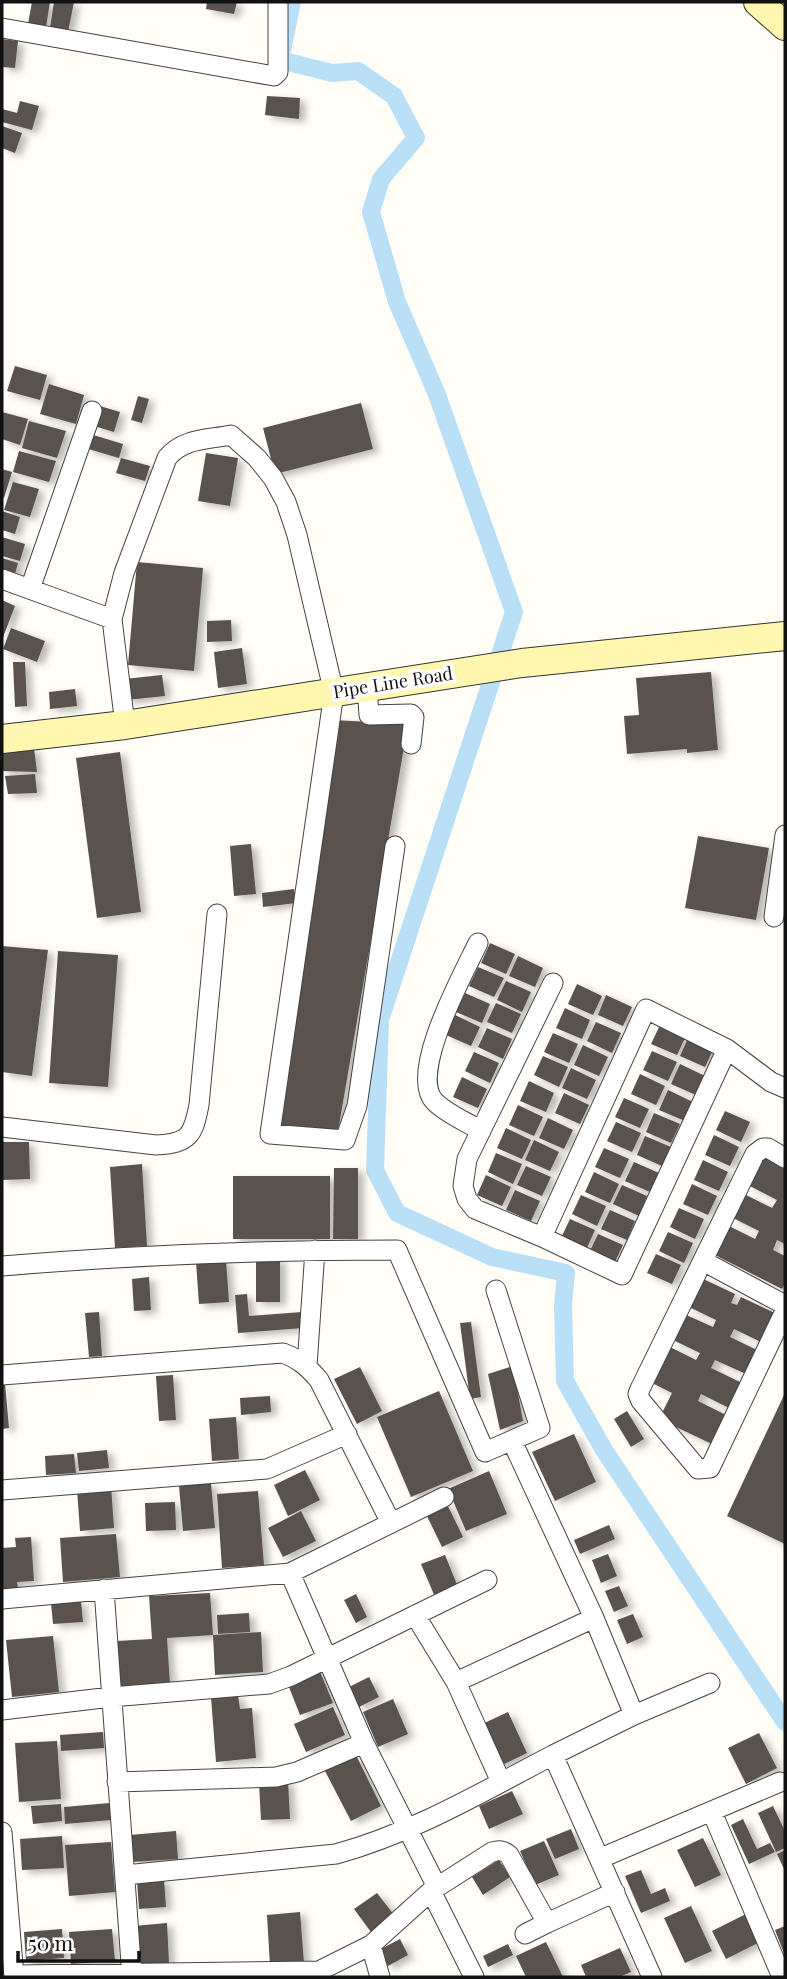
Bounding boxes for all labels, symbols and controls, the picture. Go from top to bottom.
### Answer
street label: Pipe Line Road [331,661,455,703]
scale bar [18,1920,138,1964]
text: 50 m [28,1928,74,1956]

